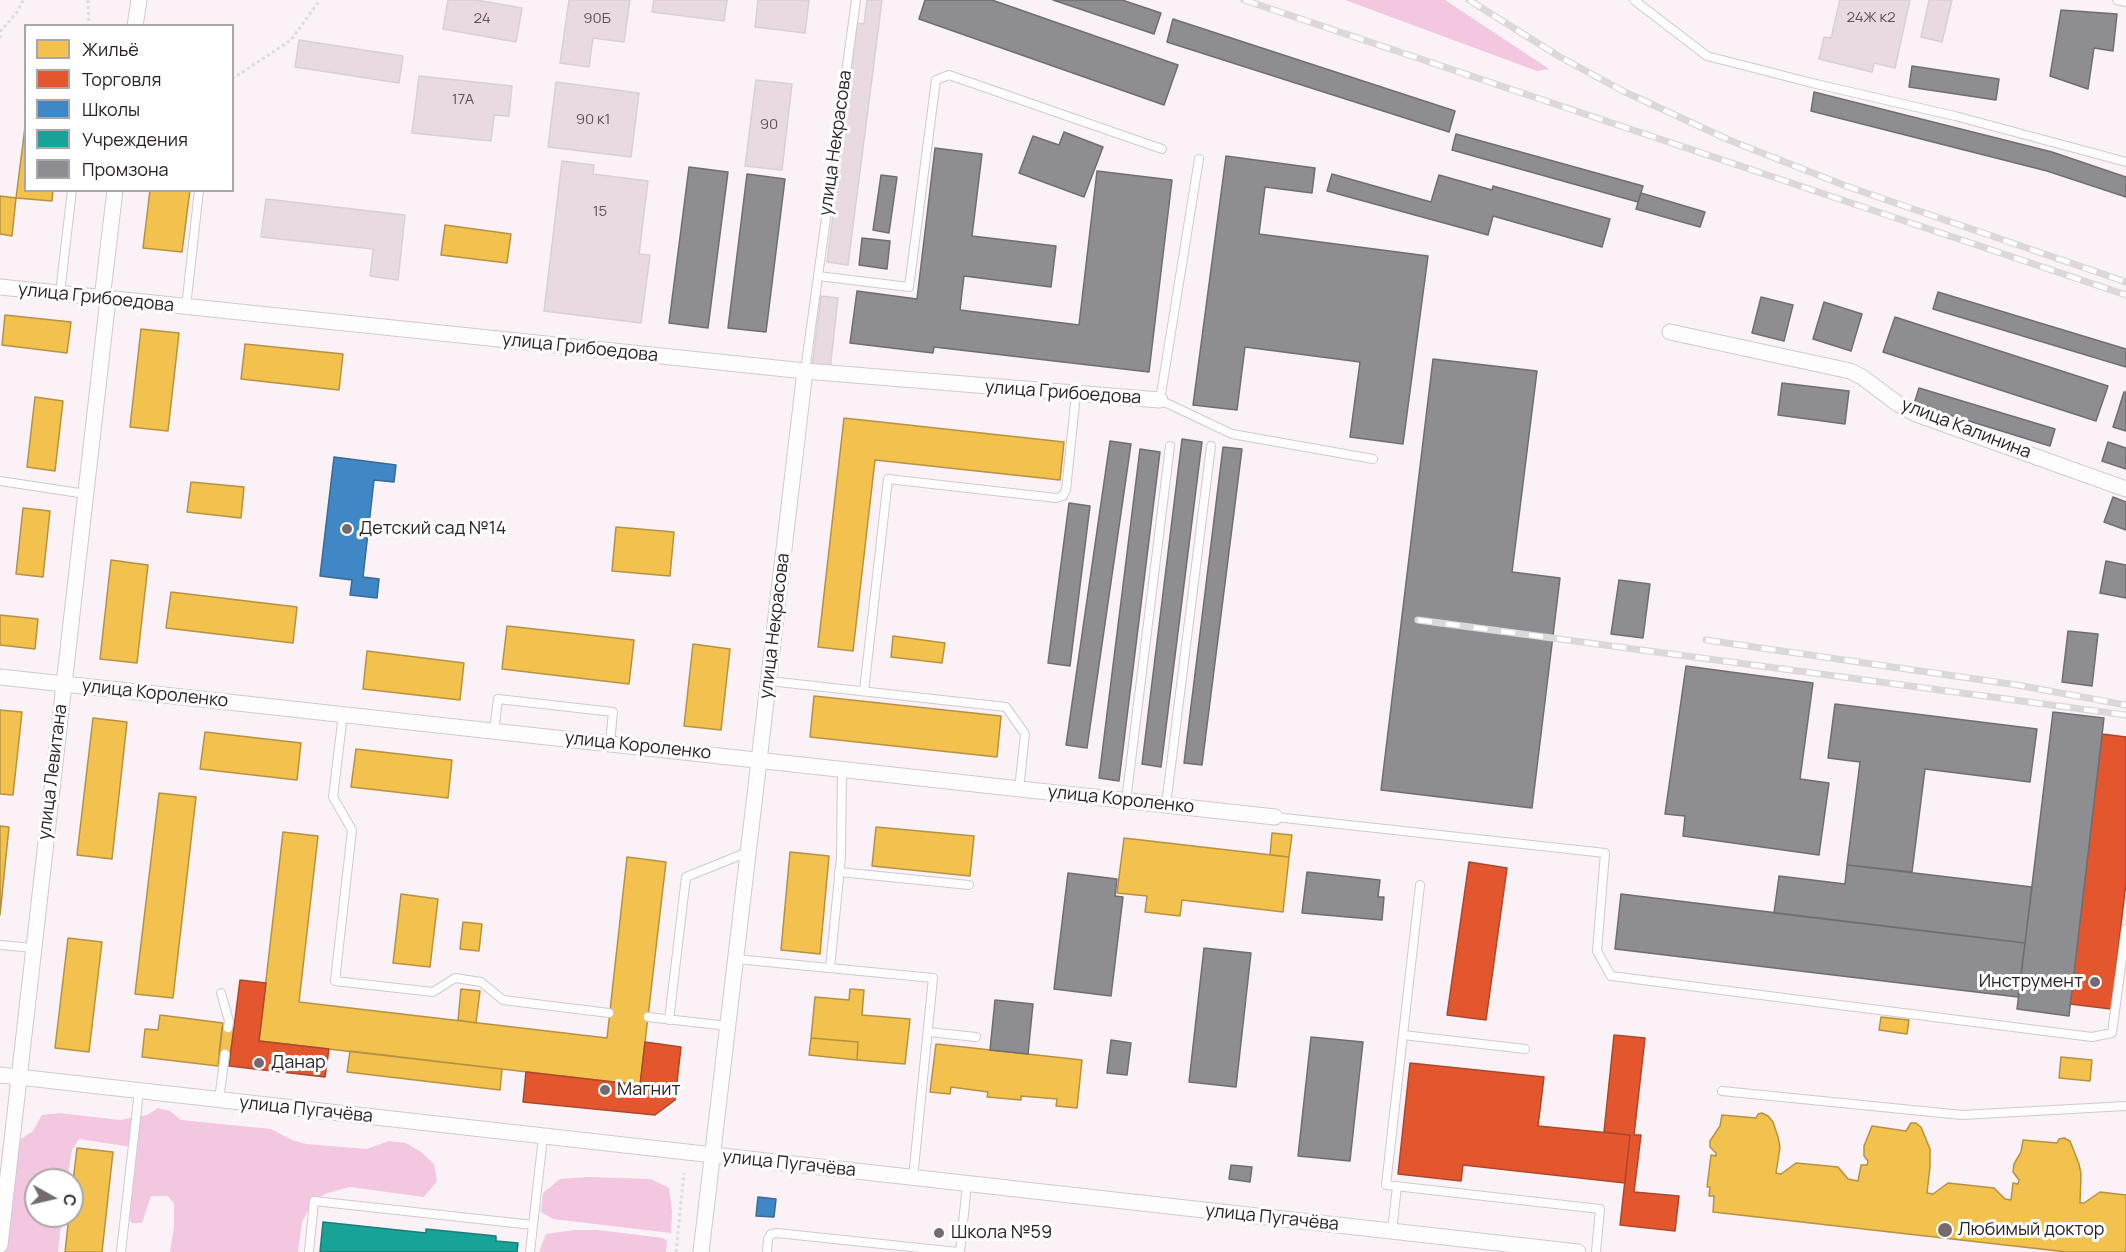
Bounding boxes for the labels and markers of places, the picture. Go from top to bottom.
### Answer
place label: Детский сад №14 [359,518,506,540]
marker: Детский сад №14 [340,522,354,536]
place label: Инструмент [1979,971,2083,993]
marker: Инструмент [2088,975,2102,989]
place label: Данар [271,1052,326,1074]
marker: Данар [252,1056,266,1070]
place label: Магнит [617,1079,680,1101]
marker: Магнит [598,1083,612,1097]
place label: Любимый доктор [1958,1219,2105,1241]
marker: Любимый доктор [1936,1221,1954,1239]
place label: Школа №59 [951,1222,1052,1244]
marker: Школа №59 [932,1226,946,1240]

